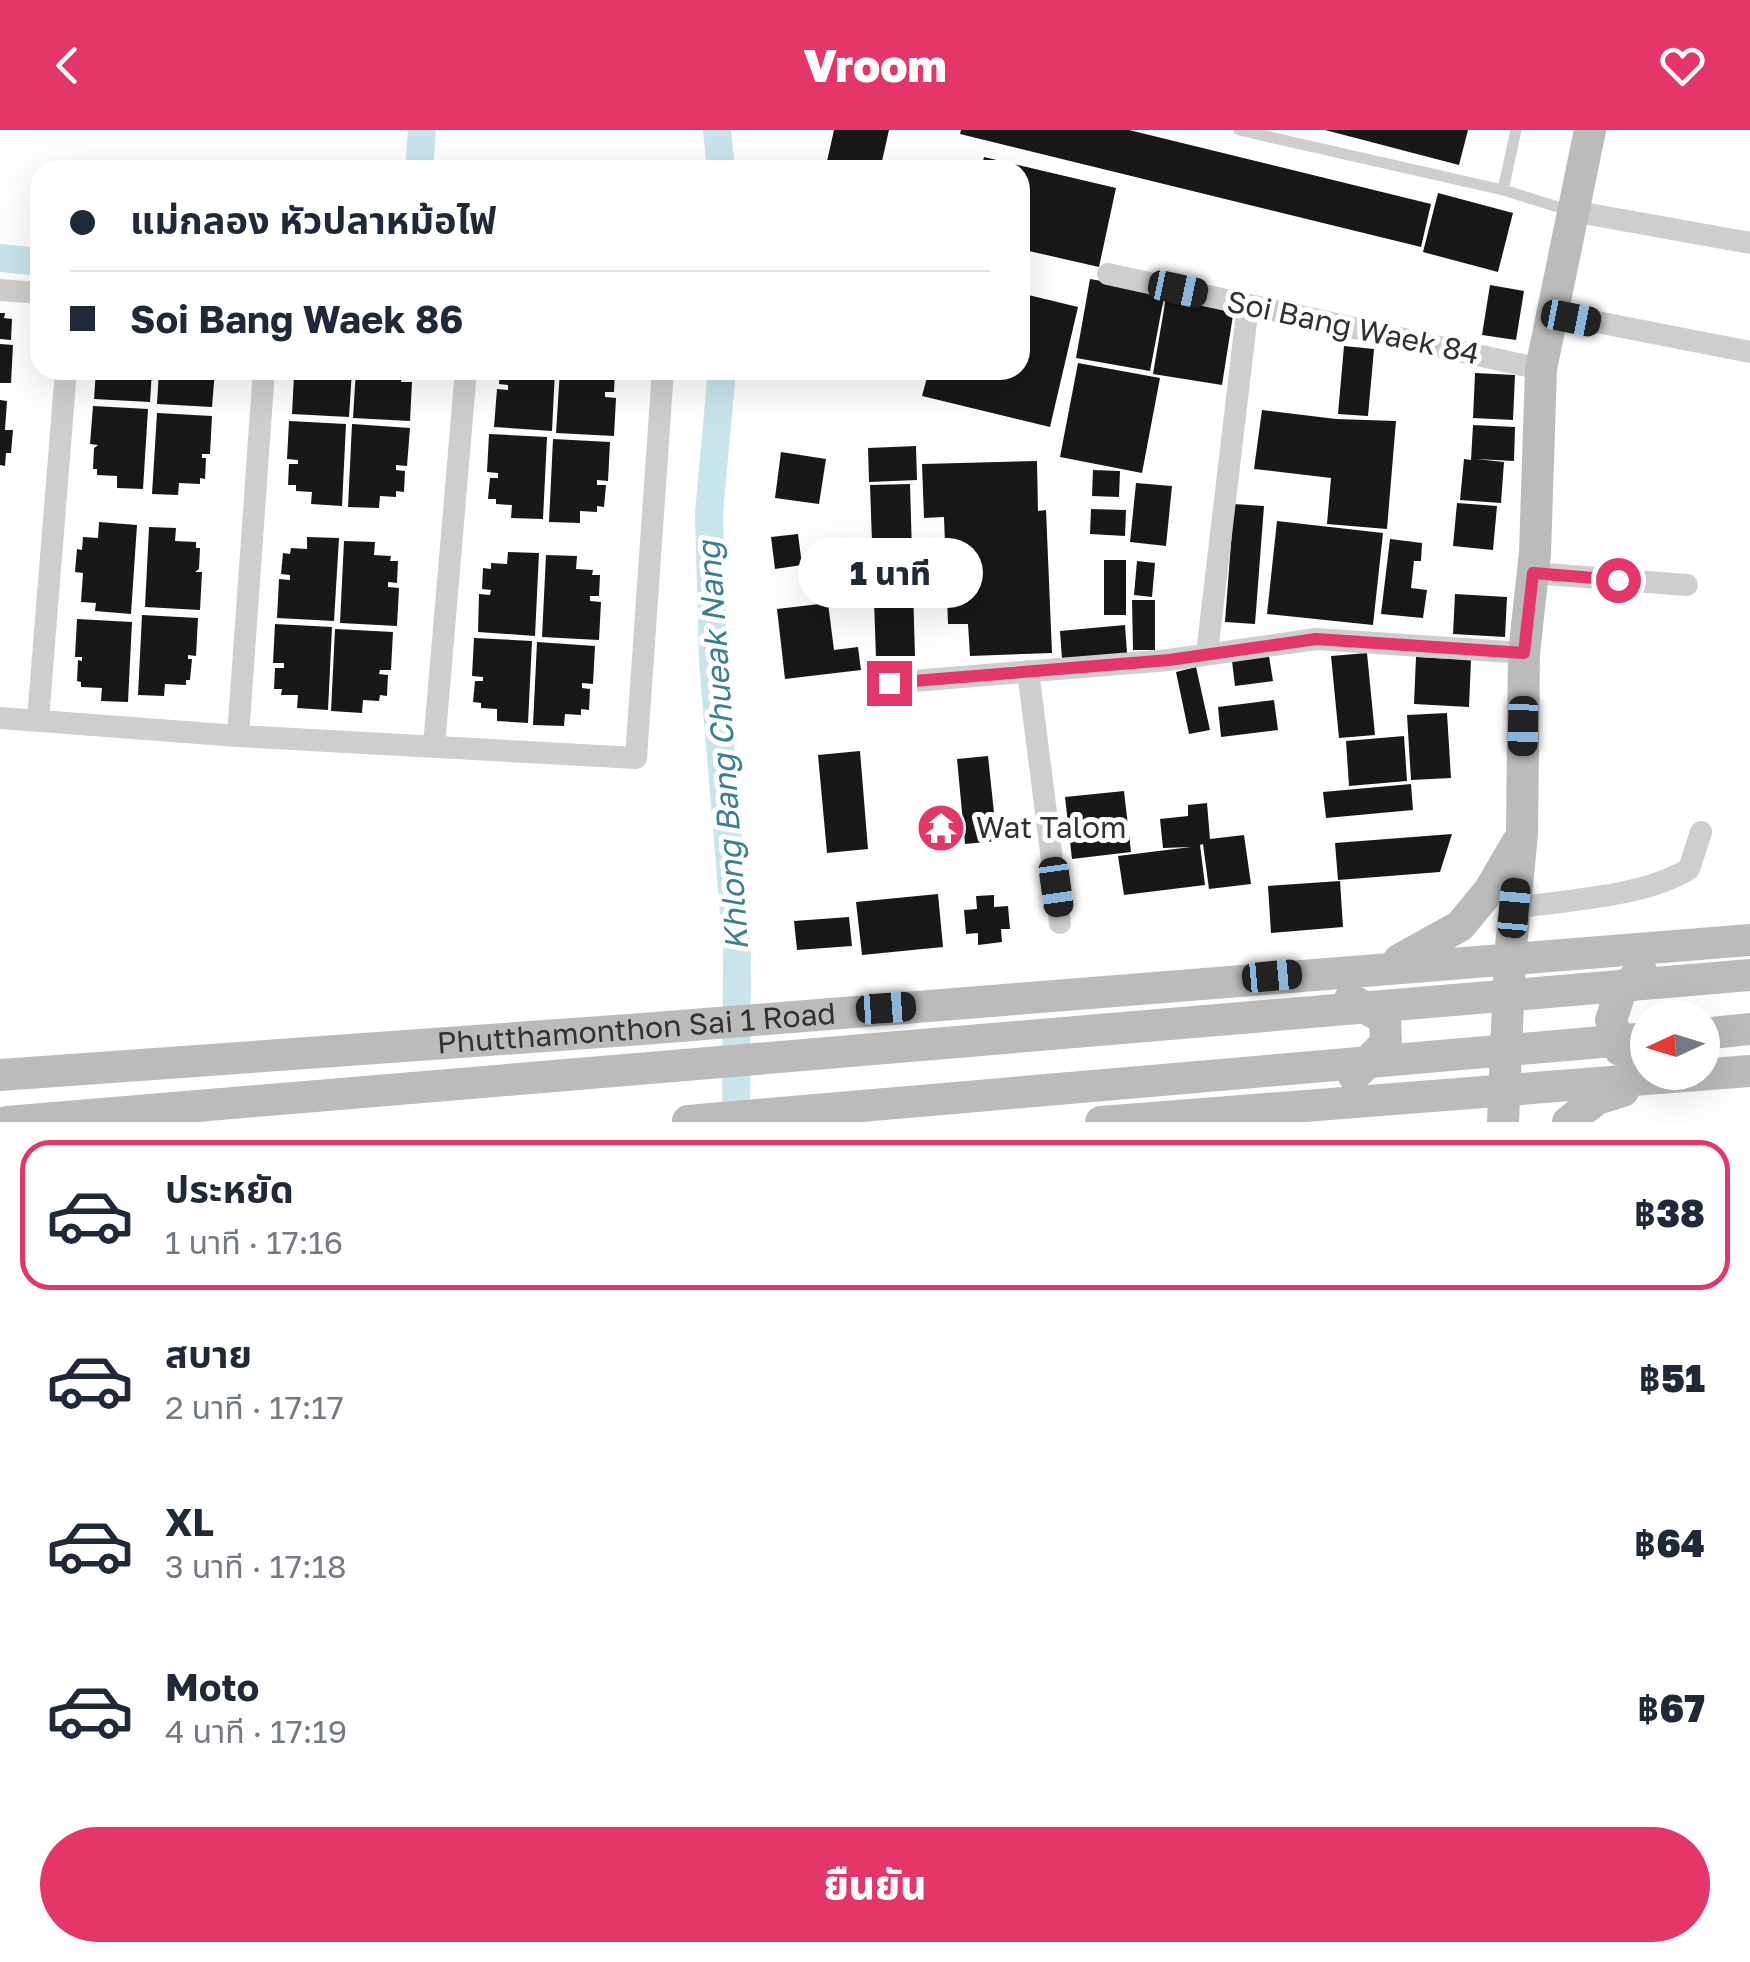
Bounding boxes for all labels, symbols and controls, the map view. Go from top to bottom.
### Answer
icon: back [40,38,95,93]
text: Vroom [803,38,947,92]
icon: heart [1655,38,1710,93]
text: แม่กลอง หัวปลาหม้อไฟ [130,197,496,242]
car [1146,268,1210,310]
street label: Soi Bang Waek 84 [1224,283,1483,371]
text: Soi Bang Waek 86 [130,296,463,341]
car [1539,298,1603,338]
water label: Khlong Bang Chueak Nang [689,538,755,952]
callout: 1 นาที [796,538,982,608]
text: 1 นาที [850,554,931,592]
route start [1596,558,1641,603]
route end [867,661,912,706]
car [1507,696,1539,756]
temple icon: Wat Talom [915,802,967,854]
place label: Wat Talom [976,809,1126,845]
car [1037,855,1075,919]
car [1496,877,1532,939]
car [1241,958,1303,994]
car [855,991,917,1025]
street label: Phutthamonthon Sai 1 Road [436,995,837,1061]
north arrow [1630,1000,1720,1090]
map controls [1630,1000,1720,1090]
text: ประหยัด [165,1166,294,1211]
icon: car [45,1170,135,1260]
text: ฿38 [1634,1190,1705,1235]
text: 1 นาที · 17:16 [165,1223,343,1261]
text: สบาย [165,1331,252,1376]
icon: car [45,1335,135,1425]
text: ฿51 [1639,1355,1705,1400]
text: 2 นาที · 17:17 [165,1388,344,1426]
text: XL [165,1499,214,1544]
icon: car [45,1500,135,1590]
text: ฿64 [1634,1520,1705,1565]
text: 3 นาที · 17:18 [165,1547,347,1585]
text: Moto [165,1664,259,1709]
icon: car [45,1665,135,1755]
text: ฿67 [1637,1685,1705,1730]
text: 4 นาที · 17:19 [165,1712,347,1750]
button: ยืนยัน [40,1827,1710,1942]

